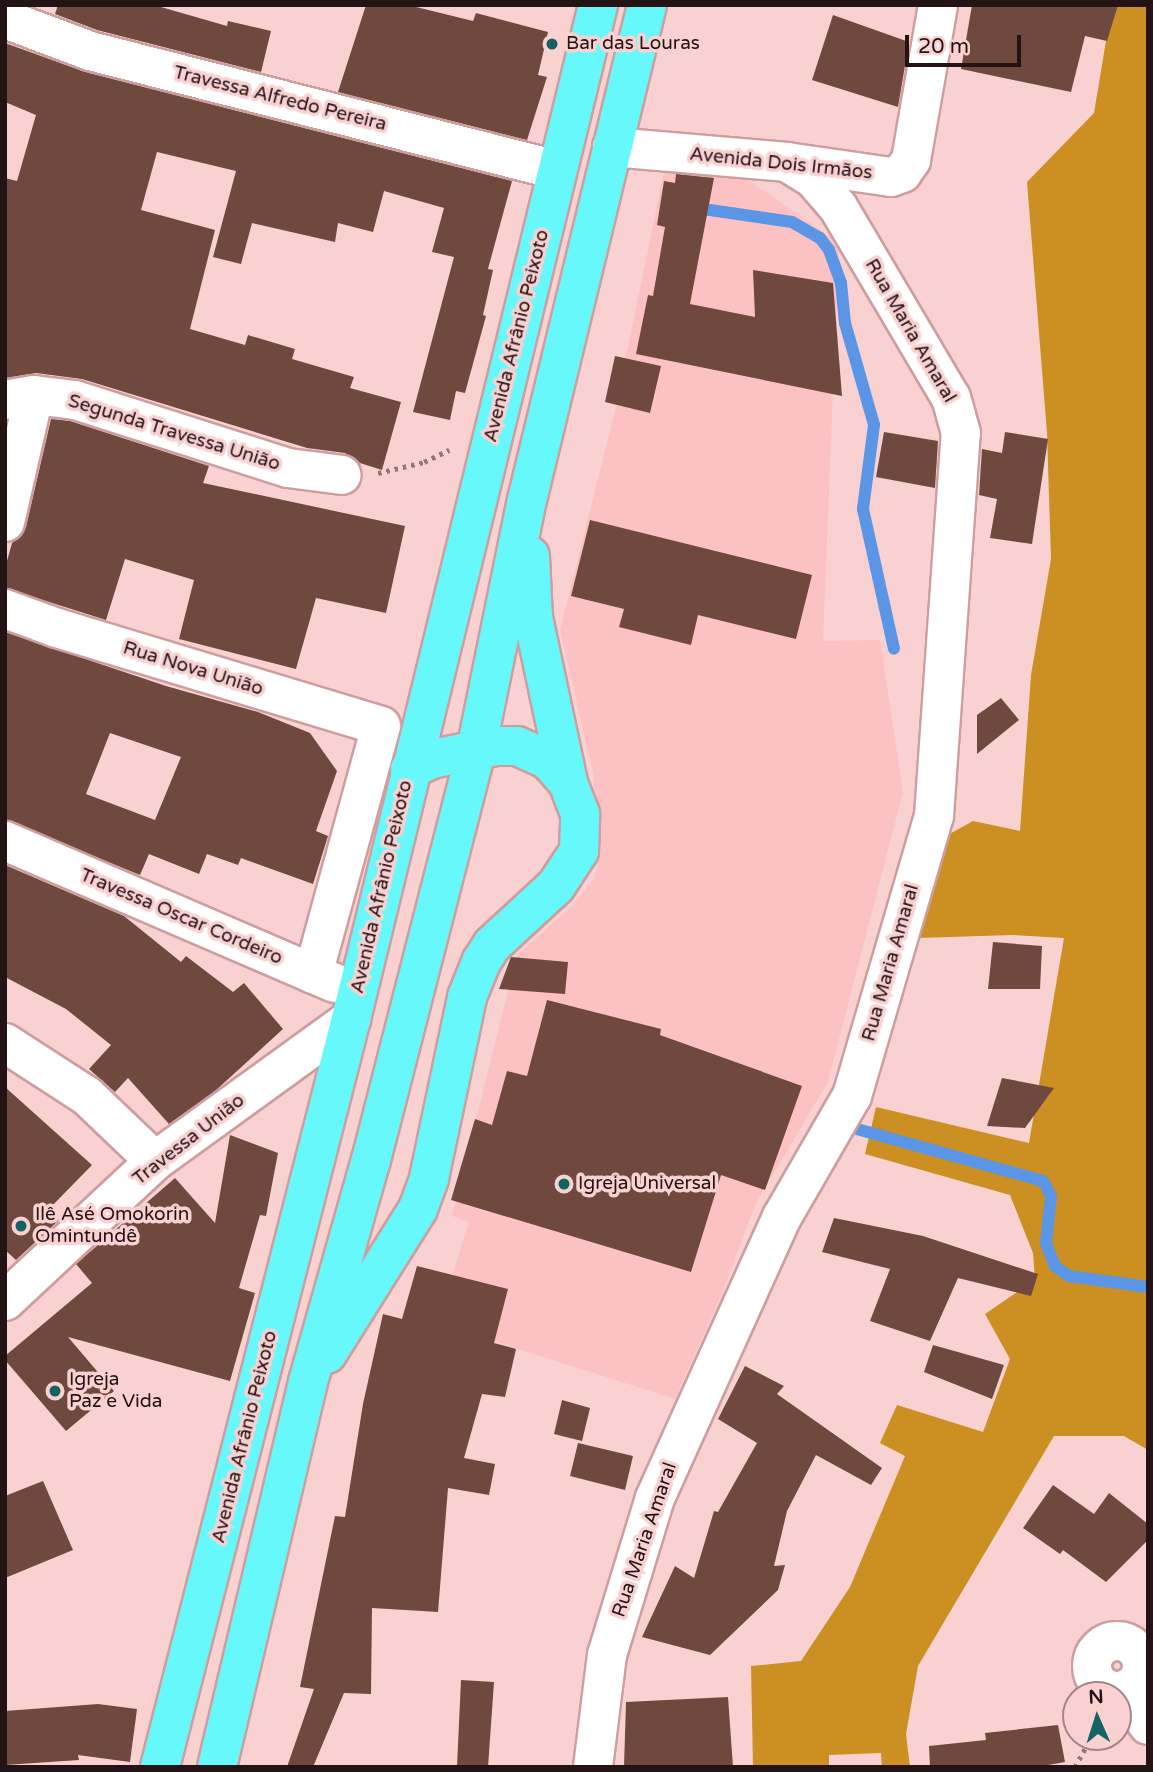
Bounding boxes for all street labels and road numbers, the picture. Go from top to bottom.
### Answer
street label: Travessa Alfredo Pereira [171,61,389,137]
street label: Avenida Dois Irmãos [688,143,874,185]
street label: Avenida Afrânio Peixoto [480,227,554,445]
street label: Rua Maria Amaral [860,255,960,407]
street label: Segunda Travessa União [65,390,283,476]
street label: Rua Nova União [120,637,266,701]
street label: Avenida Afrânio Peixoto [346,778,418,996]
street label: Travessa Oscar Cordeiro [76,864,286,970]
street label: Rua Maria Amaral [858,882,924,1044]
street label: Travessa União [129,1089,249,1191]
street label: Avenida Afrânio Peixoto [208,1328,282,1546]
street label: Rua Maria Amaral [608,1460,682,1620]

